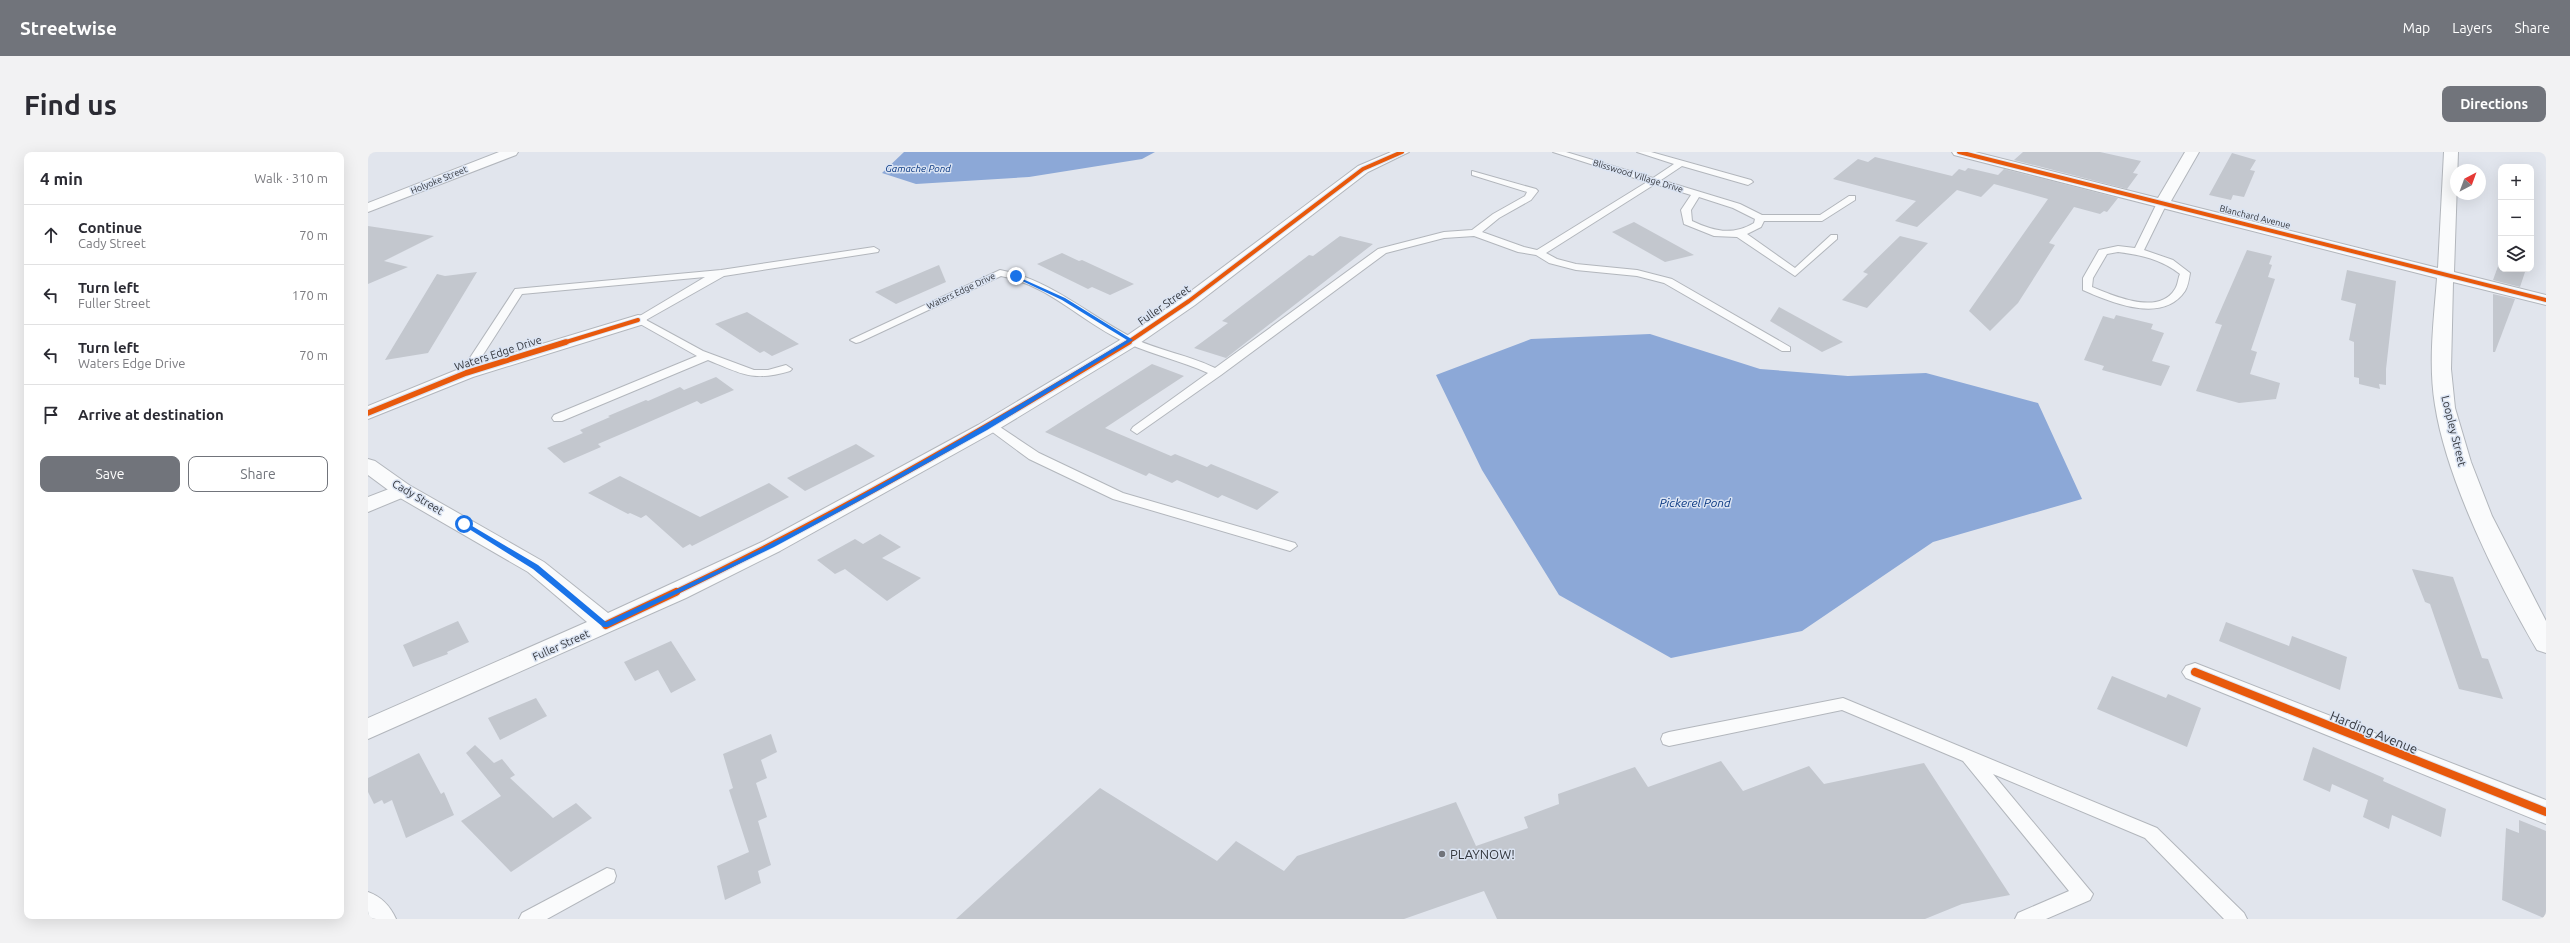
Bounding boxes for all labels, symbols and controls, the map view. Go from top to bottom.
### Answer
text: Streetwise [20,17,117,39]
text: Map [2403,20,2430,36]
text: Layers [2452,20,2492,36]
text: Share [2514,20,2550,36]
button: Directions [2442,86,2546,122]
text: Find us [24,89,117,120]
street label: Blisswood Village Drive [1592,157,1684,195]
water label: Gamache Pond [885,163,951,174]
street label: Holyoke Street [409,164,469,196]
north arrow [2450,164,2486,200]
map controls [2498,164,2534,272]
button: + [2498,164,2534,200]
text: 4 min [40,169,83,188]
text: Walk · 310 m [254,171,328,185]
button: − [2498,200,2534,236]
street label: Blanchard Avenue [2218,203,2292,231]
text: Continue [78,219,142,236]
icon: ahead [40,224,62,246]
text: 70 m [299,228,328,242]
text: Cady Street [78,236,146,250]
button: layers [2498,236,2534,272]
route end [1007,267,1025,285]
street label: Waters Edge Drive [925,271,997,311]
text: Turn left [78,279,139,296]
street label: Fuller Street [1136,282,1193,327]
icon: left [40,284,62,306]
text: 170 m [292,288,328,302]
text: Fuller Street [78,296,150,310]
street label: Waters Edge Drive [453,333,543,373]
text: Turn left [78,339,139,356]
icon: left [40,344,62,366]
text: 70 m [299,348,328,362]
text: Waters Edge Drive [78,356,185,370]
street label: Loopley Street [2439,394,2469,468]
icon: arrive [40,404,62,426]
text: Arrive at destination [78,406,224,423]
button: Save [40,456,180,492]
button: Share [188,456,328,492]
street label: Cady Street [390,477,446,517]
water label: Pickerel Pond [1659,496,1731,509]
route start [455,515,473,533]
street label: Fuller Street [531,627,592,663]
street label: Harding Avenue [2328,708,2420,756]
place label: PLAYNOW! [1450,847,1515,861]
marker: PLAYNOW! [1437,849,1447,859]

